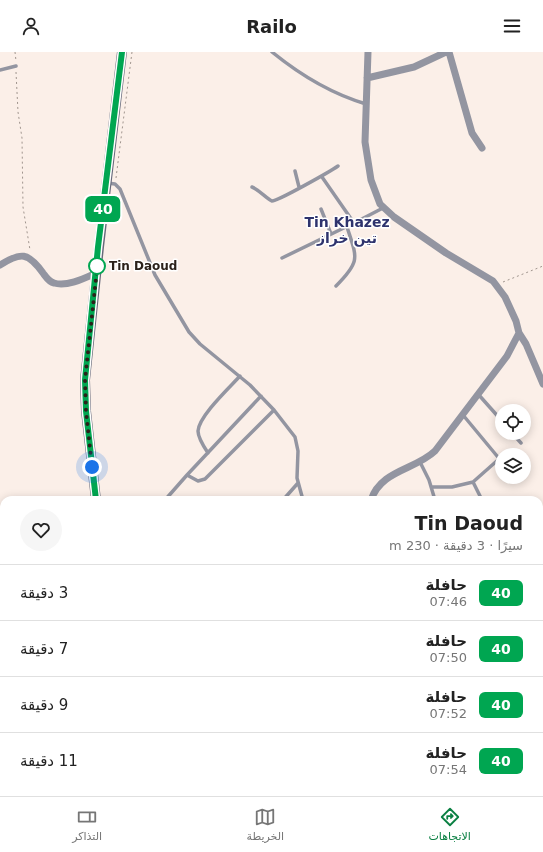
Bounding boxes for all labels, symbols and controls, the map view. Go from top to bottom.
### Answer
icon: person [20,15,42,37]
icon: menu [501,15,523,37]
text: Railo [246,16,297,37]
line badge: 40 [85,196,121,222]
text: 40 [93,201,113,217]
district label: Tin Khazez تين خراز [304,214,390,247]
marker: Tin Daoud [88,257,106,275]
place label: Tin Daoud [109,259,177,273]
map controls [495,404,531,484]
button: locate [495,404,531,440]
button: layers [495,448,531,484]
your location [82,457,102,477]
button: heart [20,509,62,551]
text: Tin Daoud [415,512,523,534]
text: سيرًا · 3 دقيقة · 230 m [389,538,523,553]
text: حافلة [426,576,467,594]
text: 3 دقيقة [20,584,68,602]
text: 40 [491,585,511,601]
text: 07:46 [430,594,467,609]
text: حافلة [426,632,467,650]
text: 7 دقيقة [20,640,68,658]
text: 40 [491,641,511,657]
text: 07:50 [430,650,467,665]
text: حافلة [426,688,467,706]
text: 9 دقيقة [20,696,68,714]
text: 40 [491,697,511,713]
text: 07:52 [430,706,467,721]
text: حافلة [426,744,467,762]
text: 11 دقيقة [20,752,78,770]
text: 40 [491,753,511,769]
text: 07:54 [430,762,467,777]
tab: التذاكر [72,806,102,843]
tab: الخريطة [247,806,284,843]
tab: الاتجاهات [428,806,471,843]

